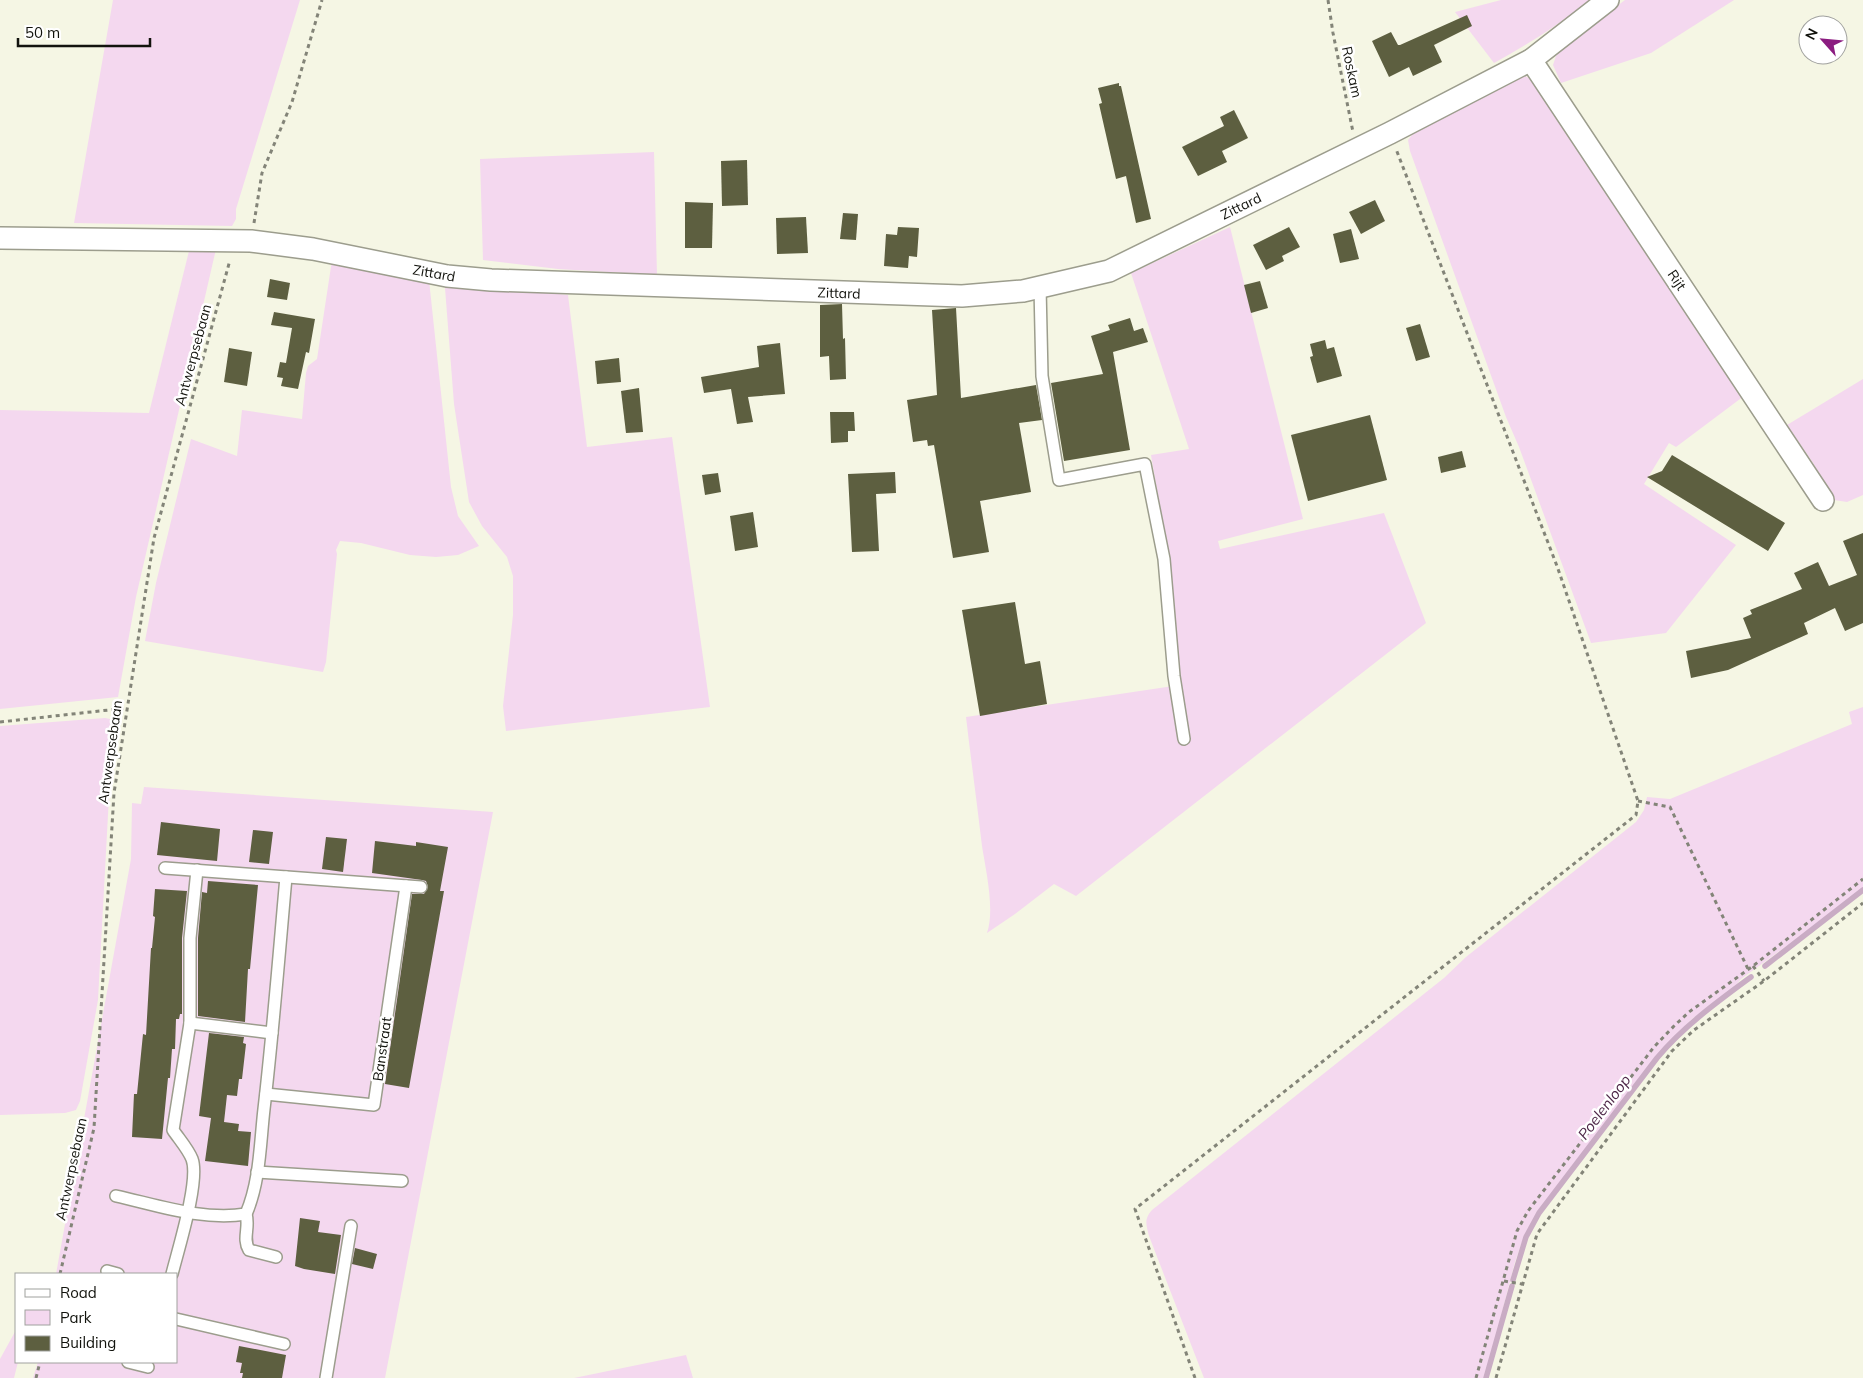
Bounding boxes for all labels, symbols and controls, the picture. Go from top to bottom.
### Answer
scale bar [18,15,150,47]
north arrow [1798,15,1848,65]
text: 50 m [25,23,60,42]
text: N [1801,25,1822,43]
street label: Roskam [1338,45,1366,99]
street label: Zittard [1218,188,1264,224]
street label: Zittard [411,260,457,286]
street label: Rijt [1664,266,1690,294]
street label: Zittard [817,283,861,303]
street label: Antwerpsebaan [171,302,215,408]
street label: Antwerpsebaan [94,699,126,805]
street label: Banstraat [369,1016,395,1082]
water label: Poelenloop [1573,1071,1635,1143]
street label: Antwerpsebaan [51,1116,91,1222]
legend [15,1273,178,1363]
text: Road [60,1283,97,1302]
text: Park [60,1308,92,1327]
text: Building [60,1333,116,1352]

